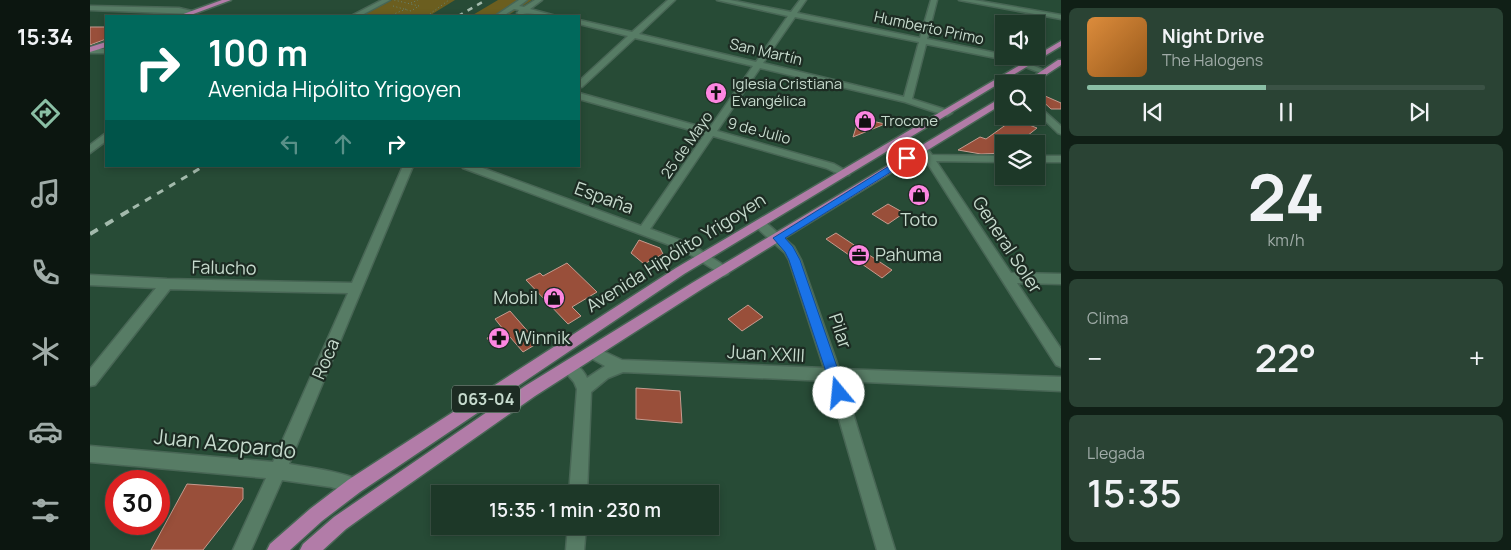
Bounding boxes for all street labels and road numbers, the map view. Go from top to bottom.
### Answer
street label: Humberto Primo [872,6,986,49]
street label: San Martín [728,33,805,70]
street label: 25 de Mayo [656,107,718,183]
street label: 9 de Julio [725,112,793,149]
street label: España [572,175,637,219]
street label: Avenida Hipólito Yrigoyen [581,187,770,317]
street label: General Soler [968,191,1048,298]
street label: Falucho [191,254,257,280]
street label: Pilar [824,310,858,352]
street label: Roca [306,335,344,383]
street label: Juan XXIII [727,339,806,367]
road number: 063-04 [452,386,520,412]
street label: Juan Azopardo [153,422,298,464]

